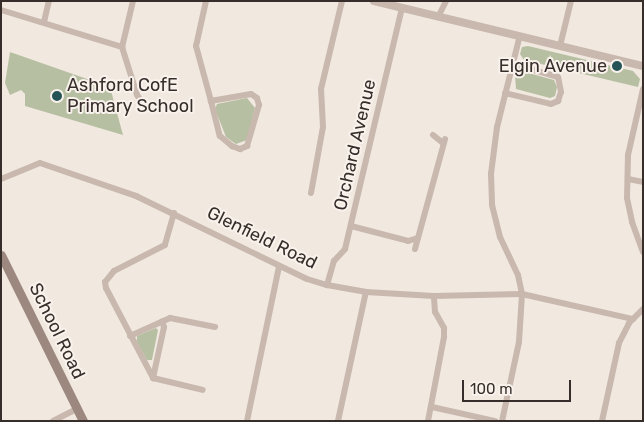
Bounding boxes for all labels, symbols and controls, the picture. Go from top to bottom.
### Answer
place label: Elgin Avenue [498,55,607,77]
marker: Elgin Avenue [611,60,623,72]
place label: Ashford CofE Primary School [67,75,194,118]
street label: Orchard Avenue [329,77,381,213]
marker: Ashford CofE Primary School [51,90,63,102]
street label: Glenfield Road [204,202,320,274]
street label: School Road [24,279,90,383]
scale bar [464,370,573,402]
text: 100 m [470,380,512,398]

